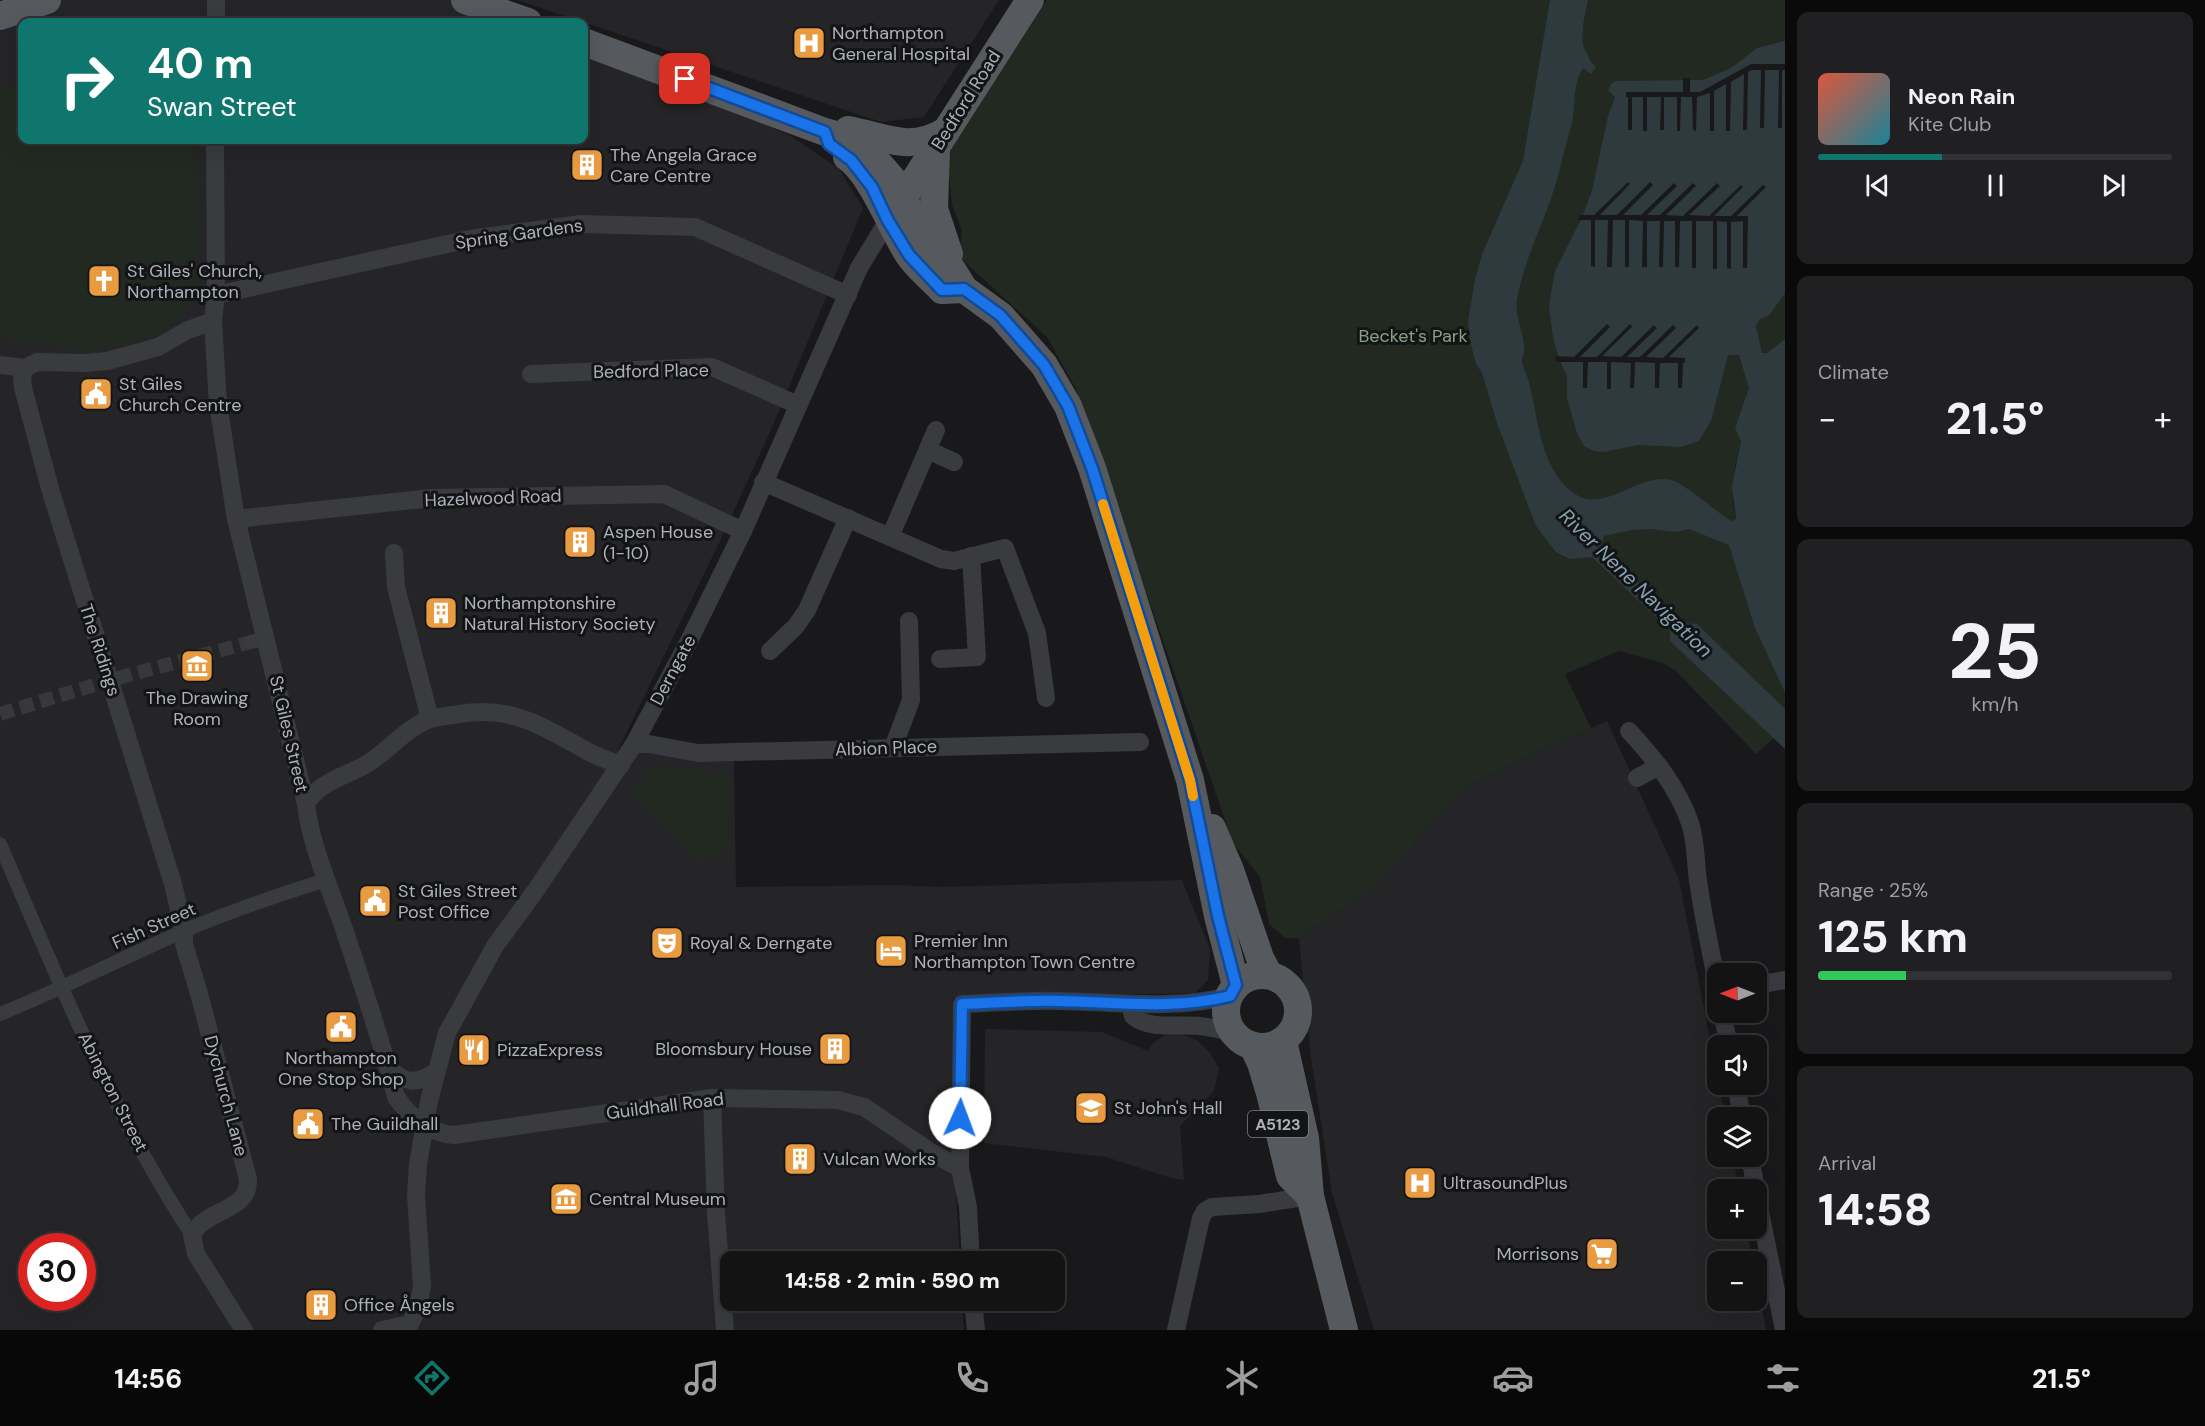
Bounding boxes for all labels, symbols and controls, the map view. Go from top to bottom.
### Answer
place label: Northampton General Hospital [832,21,970,66]
hospital icon: Northampton General Hospital [791,25,827,61]
text: 40 m [147,36,253,91]
icon: right [48,42,126,120]
street label: Bedford Road [926,46,1006,154]
pin [659,53,710,104]
icon: arrive [668,62,701,95]
text: Neon Rain [1908,82,2015,111]
text: Swan Street [147,89,297,124]
text: Kite Club [1908,111,1992,137]
place label: The Angela Grace Care Centre [610,143,757,188]
building icon: The Angela Grace Care Centre [569,147,605,183]
icon: previous [1861,169,1894,202]
icon: pause [1979,169,2012,202]
icon: next [2097,169,2130,202]
street label: Spring Gardens [454,213,584,255]
place label: St Giles' Church, Northampton [127,259,262,304]
church icon: St Giles' Church, Northampton [86,263,122,299]
park label: Becket's Park [1358,324,1468,348]
street label: Bedford Place [593,358,709,384]
text: Climate [1818,359,1889,385]
place label: St Giles Church Centre [119,372,241,417]
public building icon: St Giles Church Centre [78,376,114,412]
text: 21.5° [1946,389,2044,448]
text: − [1818,397,1836,440]
text: + [2154,397,2172,440]
street label: Hazelwood Road [424,484,562,512]
water label: River Nene Navigation [1554,503,1718,663]
place label: Aspen House (1-10) [603,520,713,565]
building icon: Aspen House (1-10) [562,524,598,560]
place label: Northamptonshire Natural History Society [464,591,655,636]
building icon: Northamptonshire Natural History Society [423,595,459,631]
street label: The Ridings [74,601,126,699]
text: 25 [1948,601,2042,702]
street label: Derngate [645,631,701,709]
museum icon: The Drawing Room [179,648,215,684]
street label: St Giles Street [264,673,314,795]
place label: The Drawing Room [146,686,248,731]
text: km/h [1971,691,2019,717]
street label: Albion Place [835,734,937,762]
text: Range · 25% [1818,877,1928,903]
place label: St Giles Street Post Office [398,879,517,924]
public building icon: St Giles Street Post Office [357,883,393,919]
street label: Fish Street [108,897,200,955]
text: 125 km [1818,907,1968,966]
theatre icon: Royal & Derngate [649,925,685,961]
place label: Premier Inn Northampton Town Centre [914,929,1135,974]
place label: Royal & Derngate [690,931,832,955]
hotel icon: Premier Inn Northampton Town Centre [873,933,909,969]
north arrow [1707,963,1767,1023]
map controls [1707,963,1767,1311]
public building icon: Northampton One Stop Shop [323,1009,359,1045]
street label: Abington Street [72,1028,154,1156]
building icon: Bloomsbury House [817,1031,853,1067]
restaurant icon: PizzaExpress [456,1032,492,1068]
street label: Dychurch Lane [198,1033,254,1159]
button: sound [1707,1035,1767,1095]
place label: Bloomsbury House [655,1037,812,1061]
place label: PizzaExpress [497,1038,603,1062]
place label: Northampton One Stop Shop [278,1046,404,1091]
position arrow [928,1086,992,1150]
street label: Guildhall Road [605,1087,725,1125]
school or university icon: St John's Hall [1073,1090,1109,1126]
place label: St John's Hall [1114,1096,1223,1120]
public building icon: The Guildhall [290,1106,326,1142]
button: layers [1707,1107,1767,1167]
road number: A5123 [1248,1111,1308,1137]
place label: The Guildhall [331,1112,438,1136]
building icon: Vulcan Works [782,1141,818,1177]
place label: Vulcan Works [823,1147,936,1171]
text: Arrival [1818,1150,1876,1176]
hospital icon: UltrasoundPlus [1402,1165,1438,1201]
place label: UltrasoundPlus [1443,1171,1568,1195]
button: + [1707,1179,1767,1239]
text: 14:58 [1818,1180,1932,1239]
museum icon: Central Museum [548,1181,584,1217]
place label: Central Museum [589,1187,726,1211]
speed limit sign: 30 [18,1233,96,1311]
supermarket icon: Morrisons [1584,1236,1620,1272]
place label: Morrisons [1496,1242,1579,1266]
button: − [1707,1251,1767,1311]
text: 14:58 · 2 min · 590 m [785,1266,1000,1295]
building icon: Office Ångels [303,1287,339,1323]
place label: Office Ångels [344,1293,455,1317]
icon: directions [411,1357,453,1399]
icon: music [681,1357,723,1399]
icon: phone [951,1357,993,1399]
icon: climate [1221,1357,1263,1399]
icon: car [1492,1357,1534,1399]
icon: filters [1762,1357,1804,1399]
text: 14:56 [114,1361,182,1396]
text: 21.5° [2032,1361,2091,1396]

